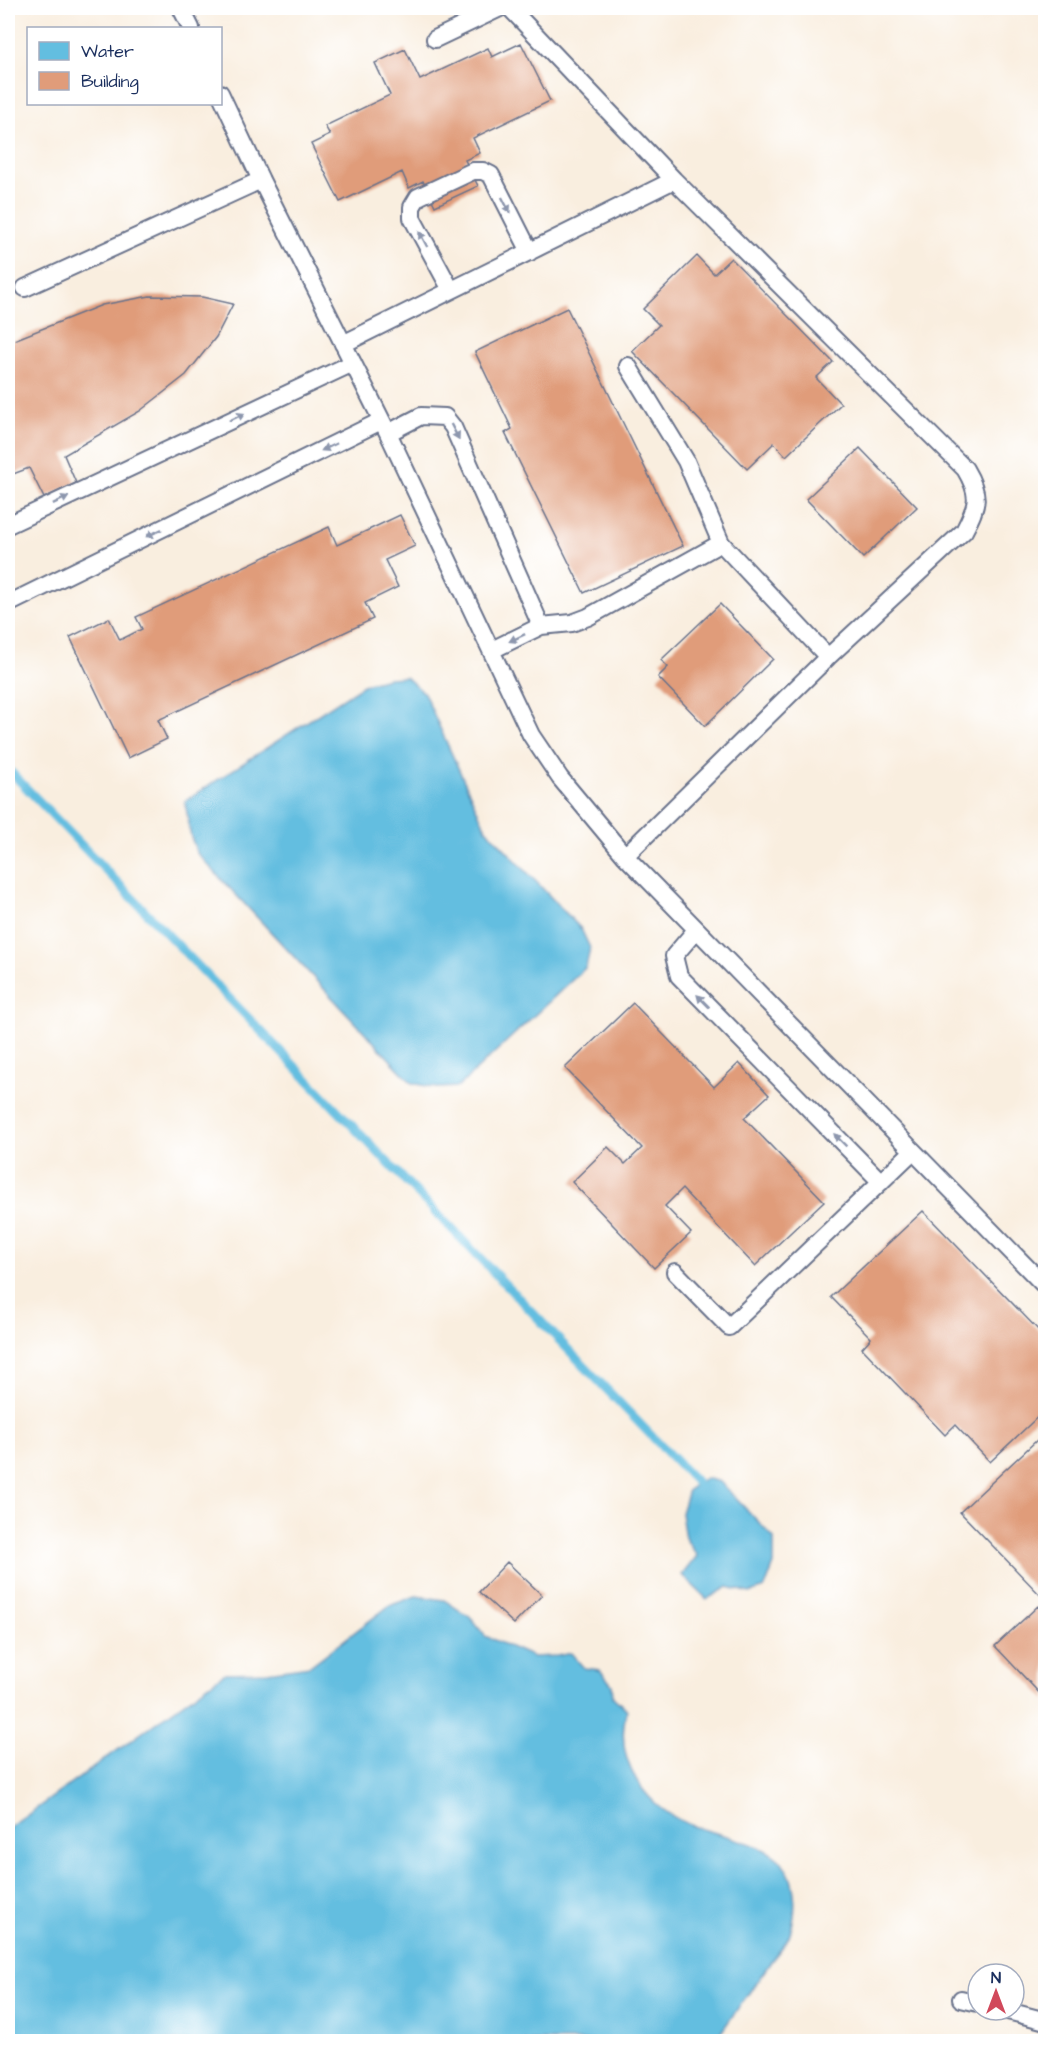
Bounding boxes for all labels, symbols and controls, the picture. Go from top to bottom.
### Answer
legend [27,27,222,105]
text: Water [81,39,134,64]
text: Building [81,69,139,95]
one-way arrow [501,197,511,214]
one-way arrow [418,230,428,247]
one-way arrow [229,413,246,422]
one-way arrow [450,424,460,441]
one-way arrow [320,442,337,451]
one-way arrow [52,495,70,505]
one-way arrow [145,529,162,538]
one-way arrow [508,633,525,642]
one-way arrow [696,994,710,1008]
one-way arrow [833,1133,847,1147]
north arrow [966,1962,1026,2022]
text: N [991,1967,1001,1989]

